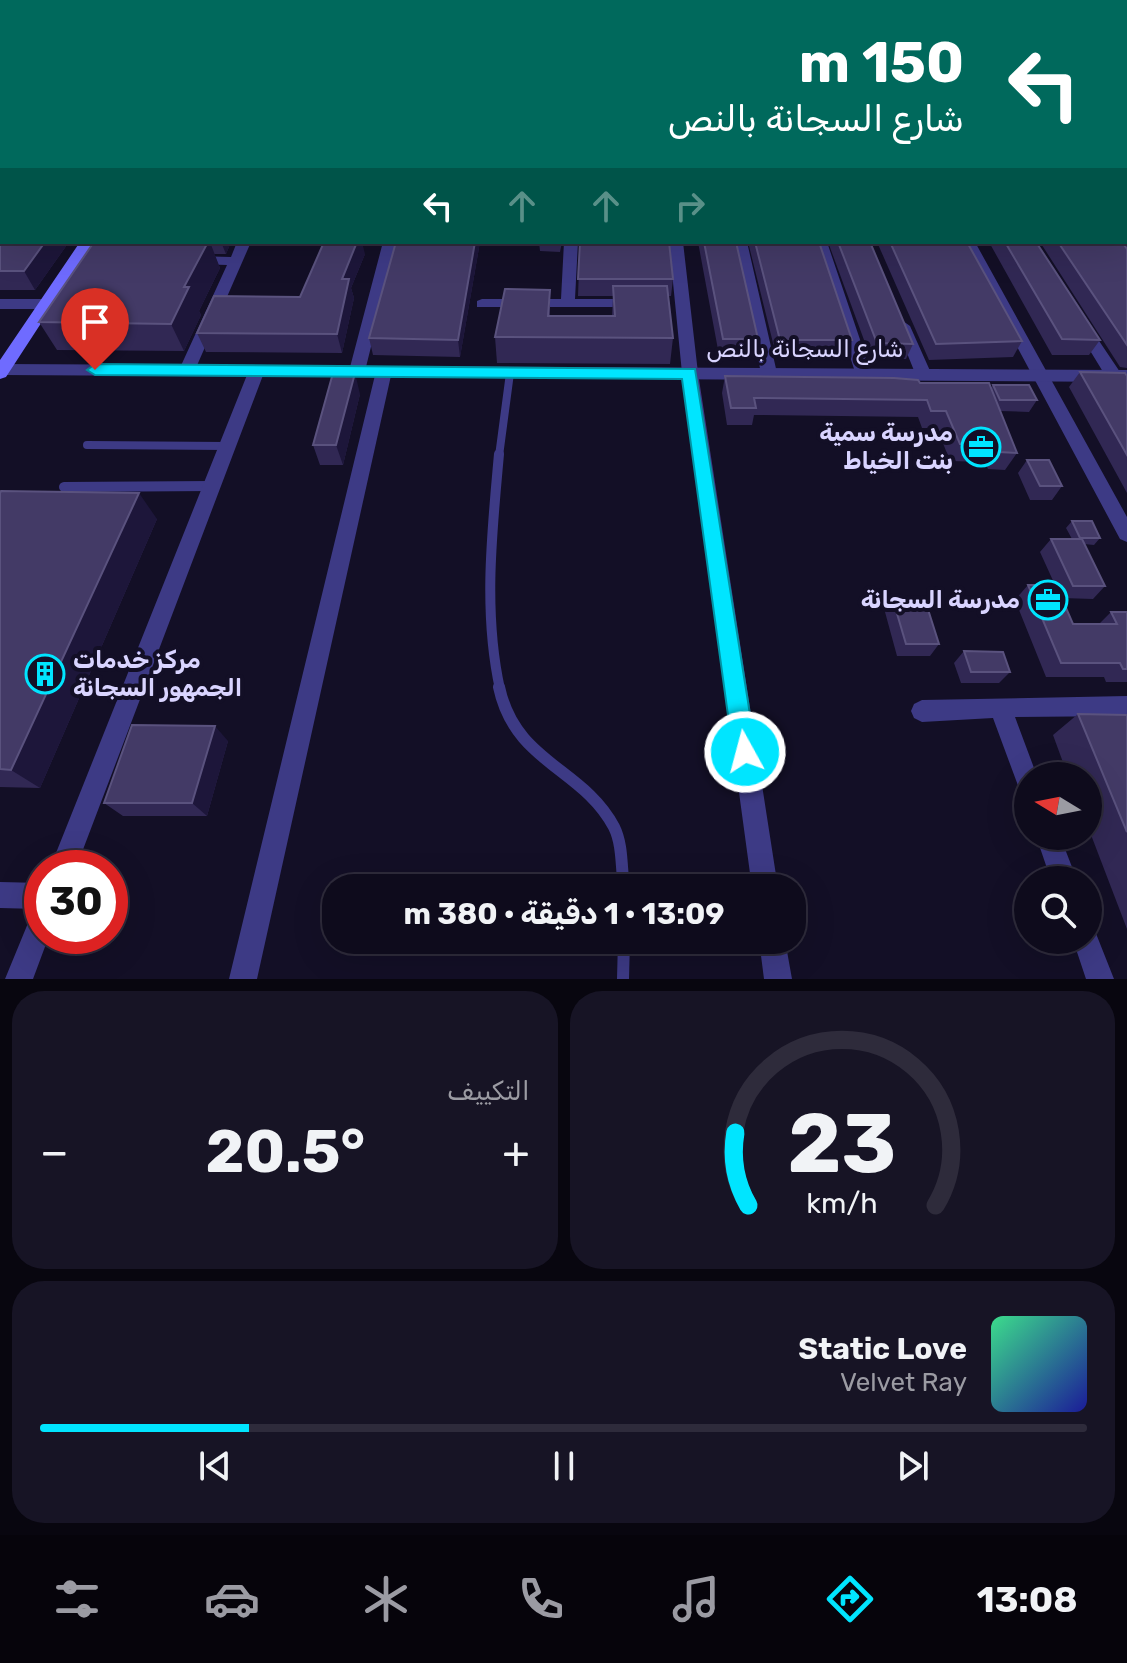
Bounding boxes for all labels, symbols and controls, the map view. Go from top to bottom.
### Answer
text: 150 m [799,30,964,96]
icon: left [992,32,1096,136]
text: شارع السجانة بالنص [668,97,964,140]
icon: left [416,184,460,228]
icon: ahead [500,184,544,228]
icon: ahead [584,184,628,228]
icon: right [668,184,712,228]
pin [61,288,129,370]
icon: arrive [73,300,117,344]
street label: شارع السجانة بالنص [706,335,904,365]
place label: مدرسة سمية بنت الخياط [819,419,953,475]
office icon: مدرسة سمية بنت الخياط [960,426,1002,468]
office icon: مدرسة السجانة [1027,579,1069,621]
place label: مدرسة السجانة [861,586,1020,614]
place label: مركز خدمات الجمهور السجانة [73,646,242,702]
building icon: مركز خدمات الجمهور السجانة [24,653,66,695]
position arrow [703,710,787,794]
north arrow [1014,762,1102,850]
map controls [1014,762,1102,954]
speed limit sign: 30 [24,850,128,954]
button: search [1014,866,1102,954]
text: 13:09 · 1 دقيقة · 380 m [403,896,725,932]
text: التكييف [447,1076,530,1107]
text: 23 [788,1094,897,1193]
text: 20.5° [205,1116,365,1187]
text: − [40,1126,69,1178]
text: + [502,1126,530,1178]
text: km/h [807,1186,878,1220]
text: Static Love [798,1331,967,1367]
text: Velvet Ray [840,1367,967,1398]
icon: previous [193,1444,237,1488]
icon: pause [542,1444,586,1488]
icon: next [891,1444,935,1488]
icon: filters [49,1571,105,1627]
icon: car [204,1571,260,1627]
icon: climate [358,1571,414,1627]
icon: phone [513,1571,569,1627]
icon: music [668,1571,724,1627]
icon: directions [822,1571,878,1627]
text: 13:08 [977,1578,1078,1621]

